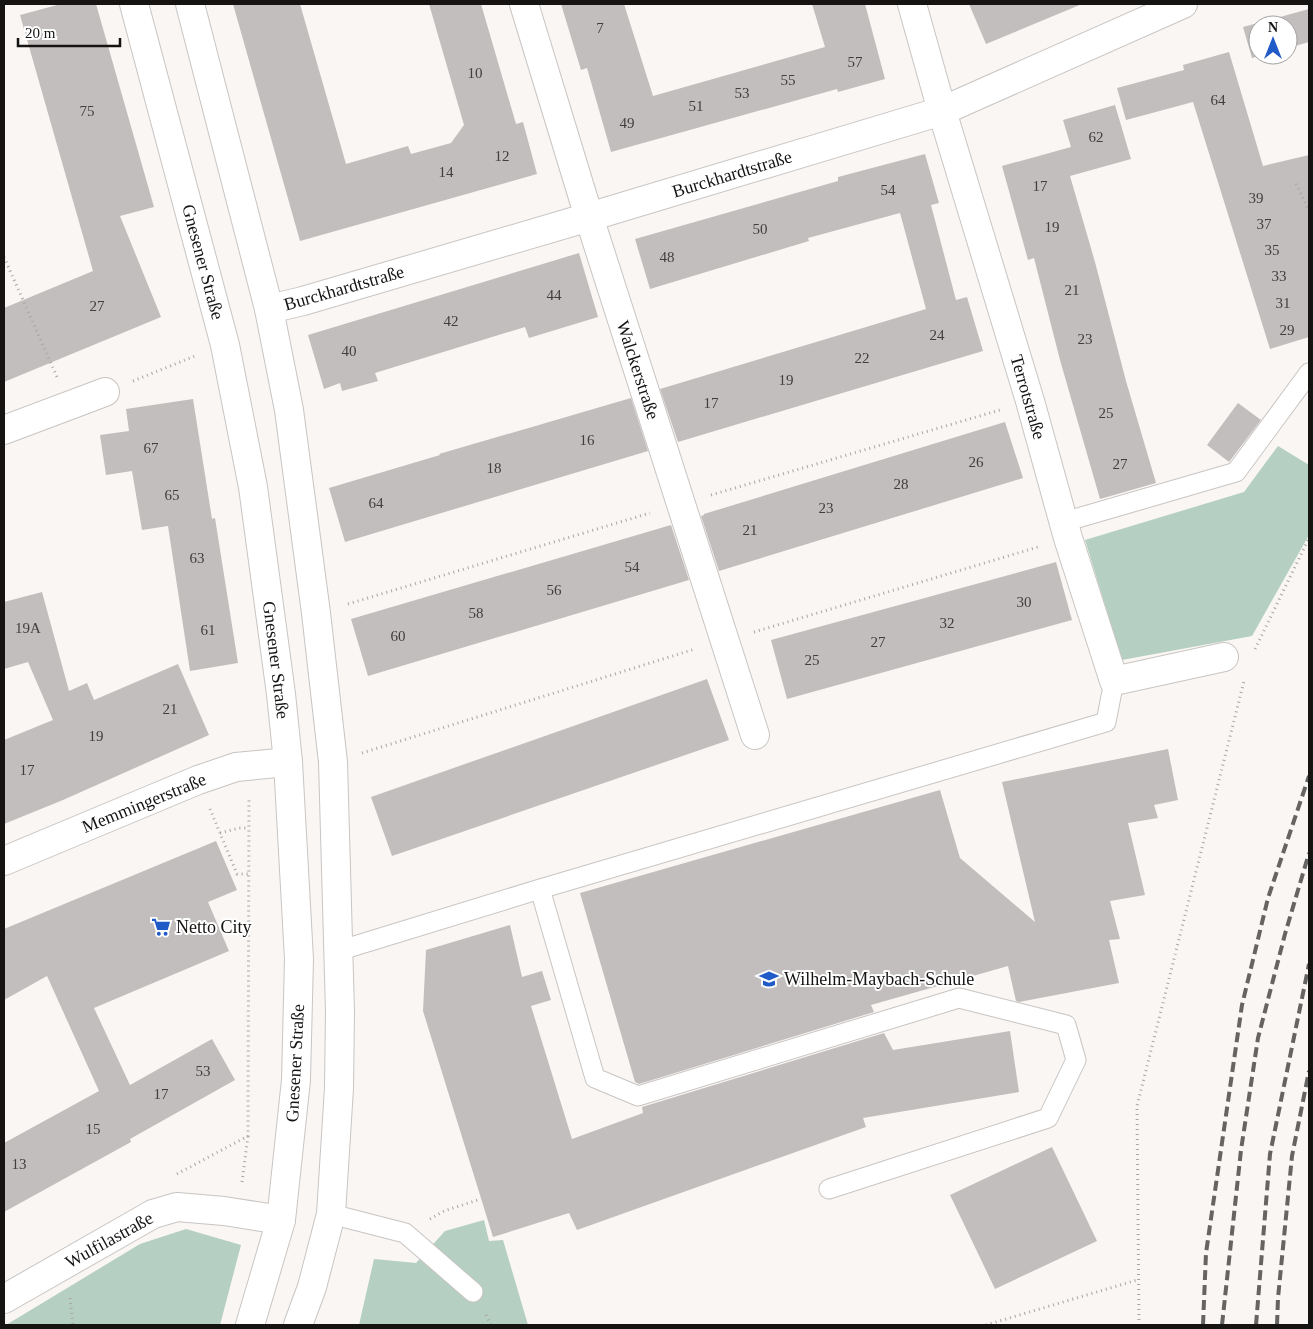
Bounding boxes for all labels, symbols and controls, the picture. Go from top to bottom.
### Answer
scale bar [18,15,120,47]
north arrow [1248,15,1298,65]
house number: 7 [596,20,604,36]
text: N [1268,20,1278,35]
text: 20 m [25,25,56,41]
house number: 57 [848,54,863,70]
house number: 10 [468,65,483,81]
house number: 55 [781,72,796,88]
house number: 53 [735,85,750,101]
house number: 64 [1211,92,1226,108]
house number: 51 [689,98,704,114]
house number: 75 [80,103,95,119]
house number: 49 [620,115,635,131]
house number: 62 [1089,129,1104,145]
street label: Burckhardtstraße [670,146,794,202]
house number: 12 [495,148,510,164]
house number: 14 [439,164,454,180]
house number: 17 [1033,178,1048,194]
house number: 54 [881,182,896,198]
house number: 39 [1249,190,1264,206]
street label: Gnesener Straße [178,202,228,322]
house number: 37 [1257,216,1272,232]
house number: 19 [1045,219,1060,235]
house number: 50 [753,221,768,237]
house number: 35 [1265,242,1280,258]
house number: 48 [660,249,675,265]
street label: Burckhardtstraße [282,261,406,315]
house number: 33 [1272,268,1287,284]
house number: 21 [1065,282,1080,298]
house number: 44 [547,287,562,303]
house number: 31 [1276,295,1291,311]
house number: 27 [90,298,105,314]
house number: 42 [444,313,459,329]
street label: Walckerstraße [613,318,663,422]
house number: 29 [1280,322,1295,338]
house number: 24 [930,327,945,343]
house number: 23 [1078,331,1093,347]
house number: 40 [342,343,357,359]
house number: 22 [855,350,870,366]
street label: Terrotstraße [1006,353,1050,441]
house number: 19 [779,372,794,388]
house number: 17 [704,395,719,411]
house number: 25 [1099,405,1114,421]
house number: 16 [580,432,595,448]
house number: 67 [144,440,159,456]
house number: 26 [969,454,984,470]
house number: 27 [1113,456,1128,472]
house number: 18 [487,460,502,476]
house number: 28 [894,476,909,492]
house number: 65 [165,487,180,503]
house number: 64 [369,495,384,511]
house number: 23 [819,500,834,516]
house number: 21 [743,522,758,538]
house number: 63 [190,550,205,566]
house number: 54 [625,559,640,575]
house number: 56 [547,582,562,598]
house number: 30 [1017,594,1032,610]
street label: Gnesener Straße [259,600,293,720]
house number: 58 [469,605,484,621]
house number: 32 [940,615,955,631]
house number: 19A [15,620,41,636]
house number: 61 [201,622,216,638]
house number: 60 [391,628,406,644]
house number: 27 [871,634,886,650]
house number: 25 [805,652,820,668]
house number: 21 [163,701,178,717]
house number: 19 [89,728,104,744]
house number: 17 [20,762,35,778]
street label: Memmingerstraße [79,769,209,837]
supermarket icon: Netto City [150,916,172,938]
place label: Netto City [176,917,252,937]
school or university icon: Wilhelm-Maybach-Schule [758,968,780,990]
place label: Wilhelm-Maybach-Schule [784,969,974,989]
street label: Gnesener Straße [282,1003,308,1123]
house number: 53 [196,1063,211,1079]
house number: 17 [154,1086,169,1102]
house number: 15 [86,1121,101,1137]
house number: 13 [12,1156,27,1172]
street label: Wulfilastraße [62,1208,156,1272]

